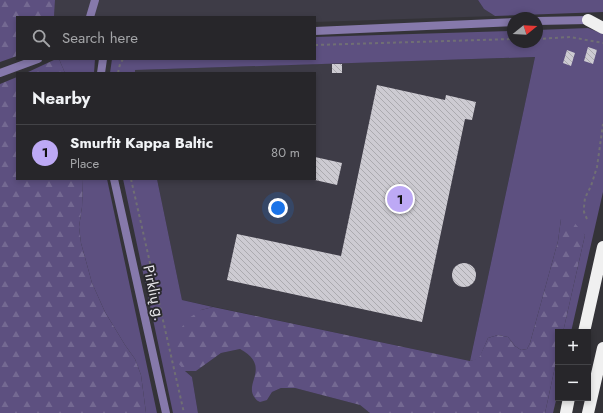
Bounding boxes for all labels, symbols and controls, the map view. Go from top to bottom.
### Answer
north arrow [507,12,543,48]
search box [16,16,316,60]
icon: search [30,27,52,49]
text: Search here [62,27,138,49]
text: Nearby [32,86,90,110]
text: Smurfit Kappa Baltic [70,132,213,154]
text: 1 [42,143,48,162]
text: 80 m [271,143,300,162]
text: Place [70,154,99,173]
pin: 1 [387,184,413,214]
your location [268,198,288,218]
street label: Pirklių g. [137,263,171,323]
map controls [555,329,591,401]
button: + [555,329,591,365]
button: − [555,365,591,401]

